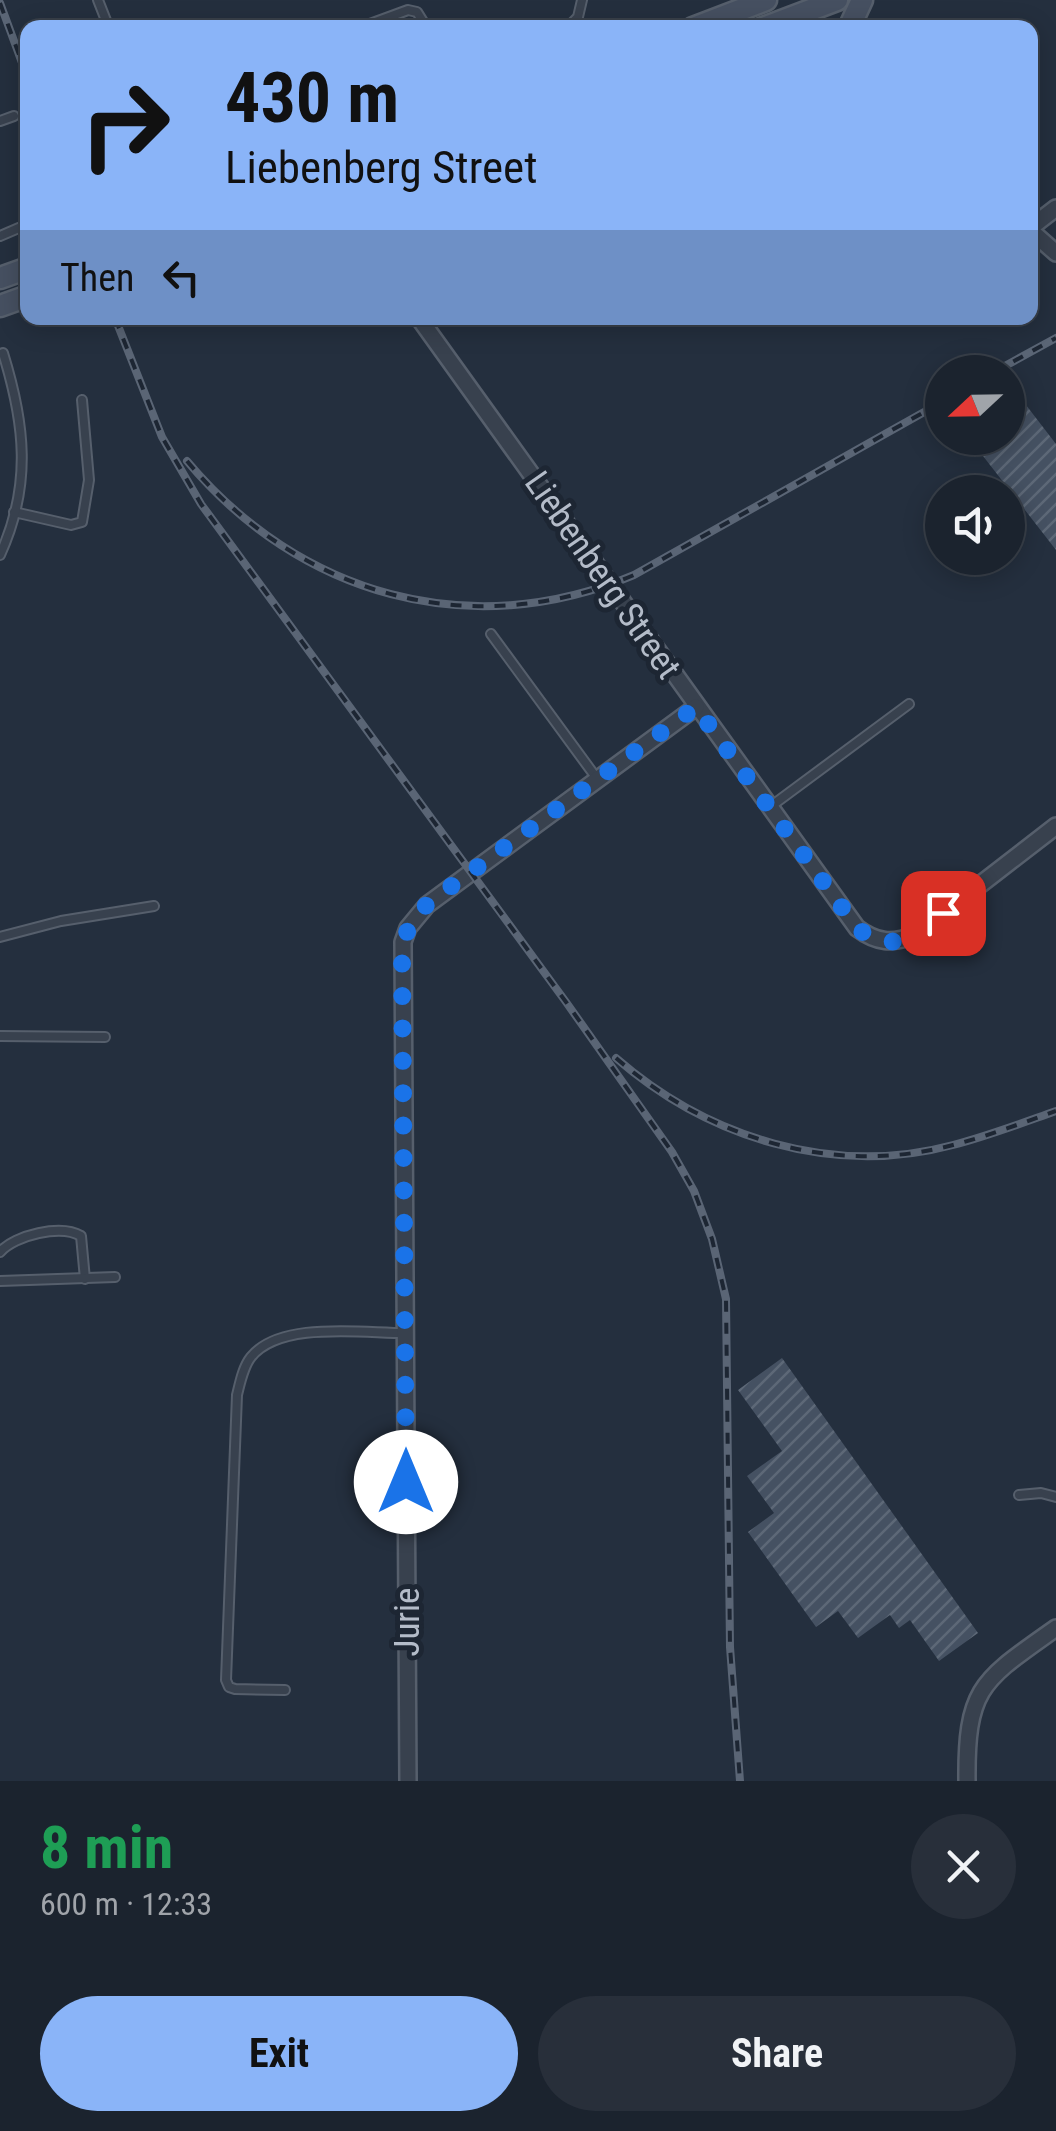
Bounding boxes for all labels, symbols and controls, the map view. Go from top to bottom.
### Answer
text: 430 m [225,57,399,139]
icon: right [60,60,190,190]
text: Liebenberg Street [225,141,537,194]
icon: left [154,250,209,305]
text: Then [60,256,134,300]
north arrow [925,355,1025,455]
map controls [925,355,1025,575]
street label: Liebenberg Street [516,464,689,687]
button: sound [925,475,1025,575]
pin [901,871,986,956]
icon: arrive [916,886,971,941]
position arrow [354,1430,458,1534]
street label: Jurie [387,1588,428,1656]
text: 8 min [40,1812,173,1883]
button: close [911,1814,1016,1919]
text: 600 m · 12:33 [40,1885,212,1923]
button: Exit [40,1996,518,2111]
button: Share [538,1996,1016,2111]

